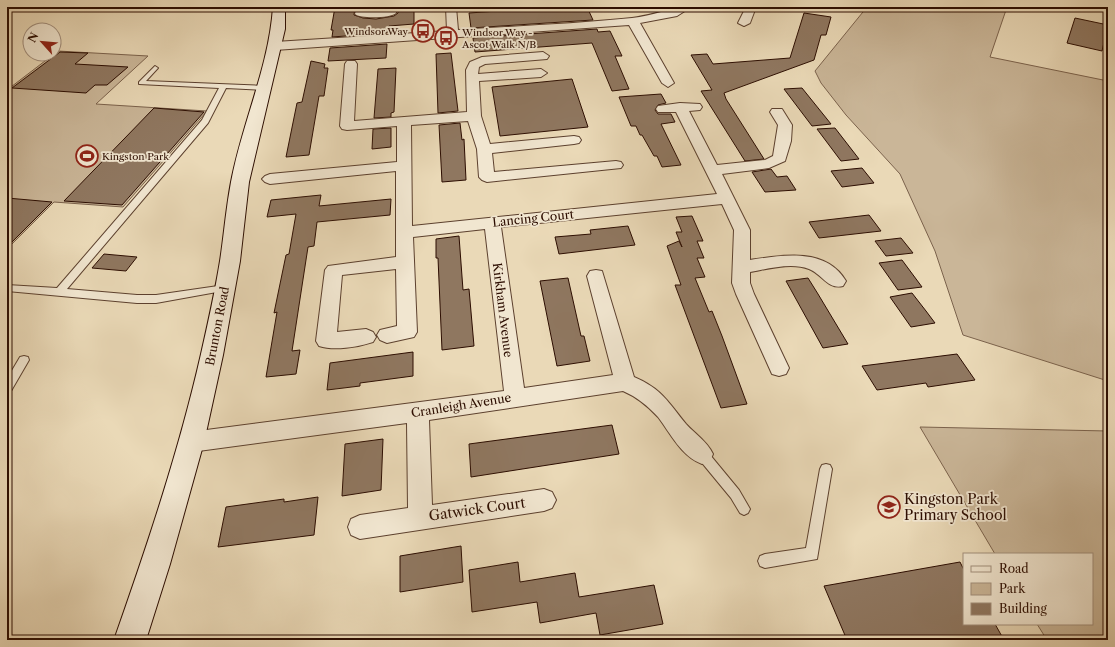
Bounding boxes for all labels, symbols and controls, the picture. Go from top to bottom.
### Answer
bus stop icon: Windsor Way [410,18,436,44]
north arrow [22,22,62,62]
place label: Windsor Way [343,25,408,38]
bus stop icon: Windsor Way - Ascot Walk N/B [433,25,459,51]
place label: Windsor Way - Ascot Walk N/B [461,26,536,51]
text: N [25,30,42,45]
sports icon: Kingston Park [74,143,100,169]
place label: Kingston Park [102,150,170,163]
street label: Lancing Court [491,206,575,230]
street label: Kirkham Avenue [490,262,516,359]
street label: Brunton Road [202,284,232,367]
street label: Cranleigh Avenue [410,390,512,420]
place label: Kingston Park Primary School [904,490,1007,524]
street label: Gatwick Court [428,493,526,525]
school or university icon: Kingston Park Primary School [876,494,902,520]
legend [963,553,1093,625]
text: Road [999,561,1029,576]
text: Park [999,581,1026,596]
text: Building [999,601,1047,616]

